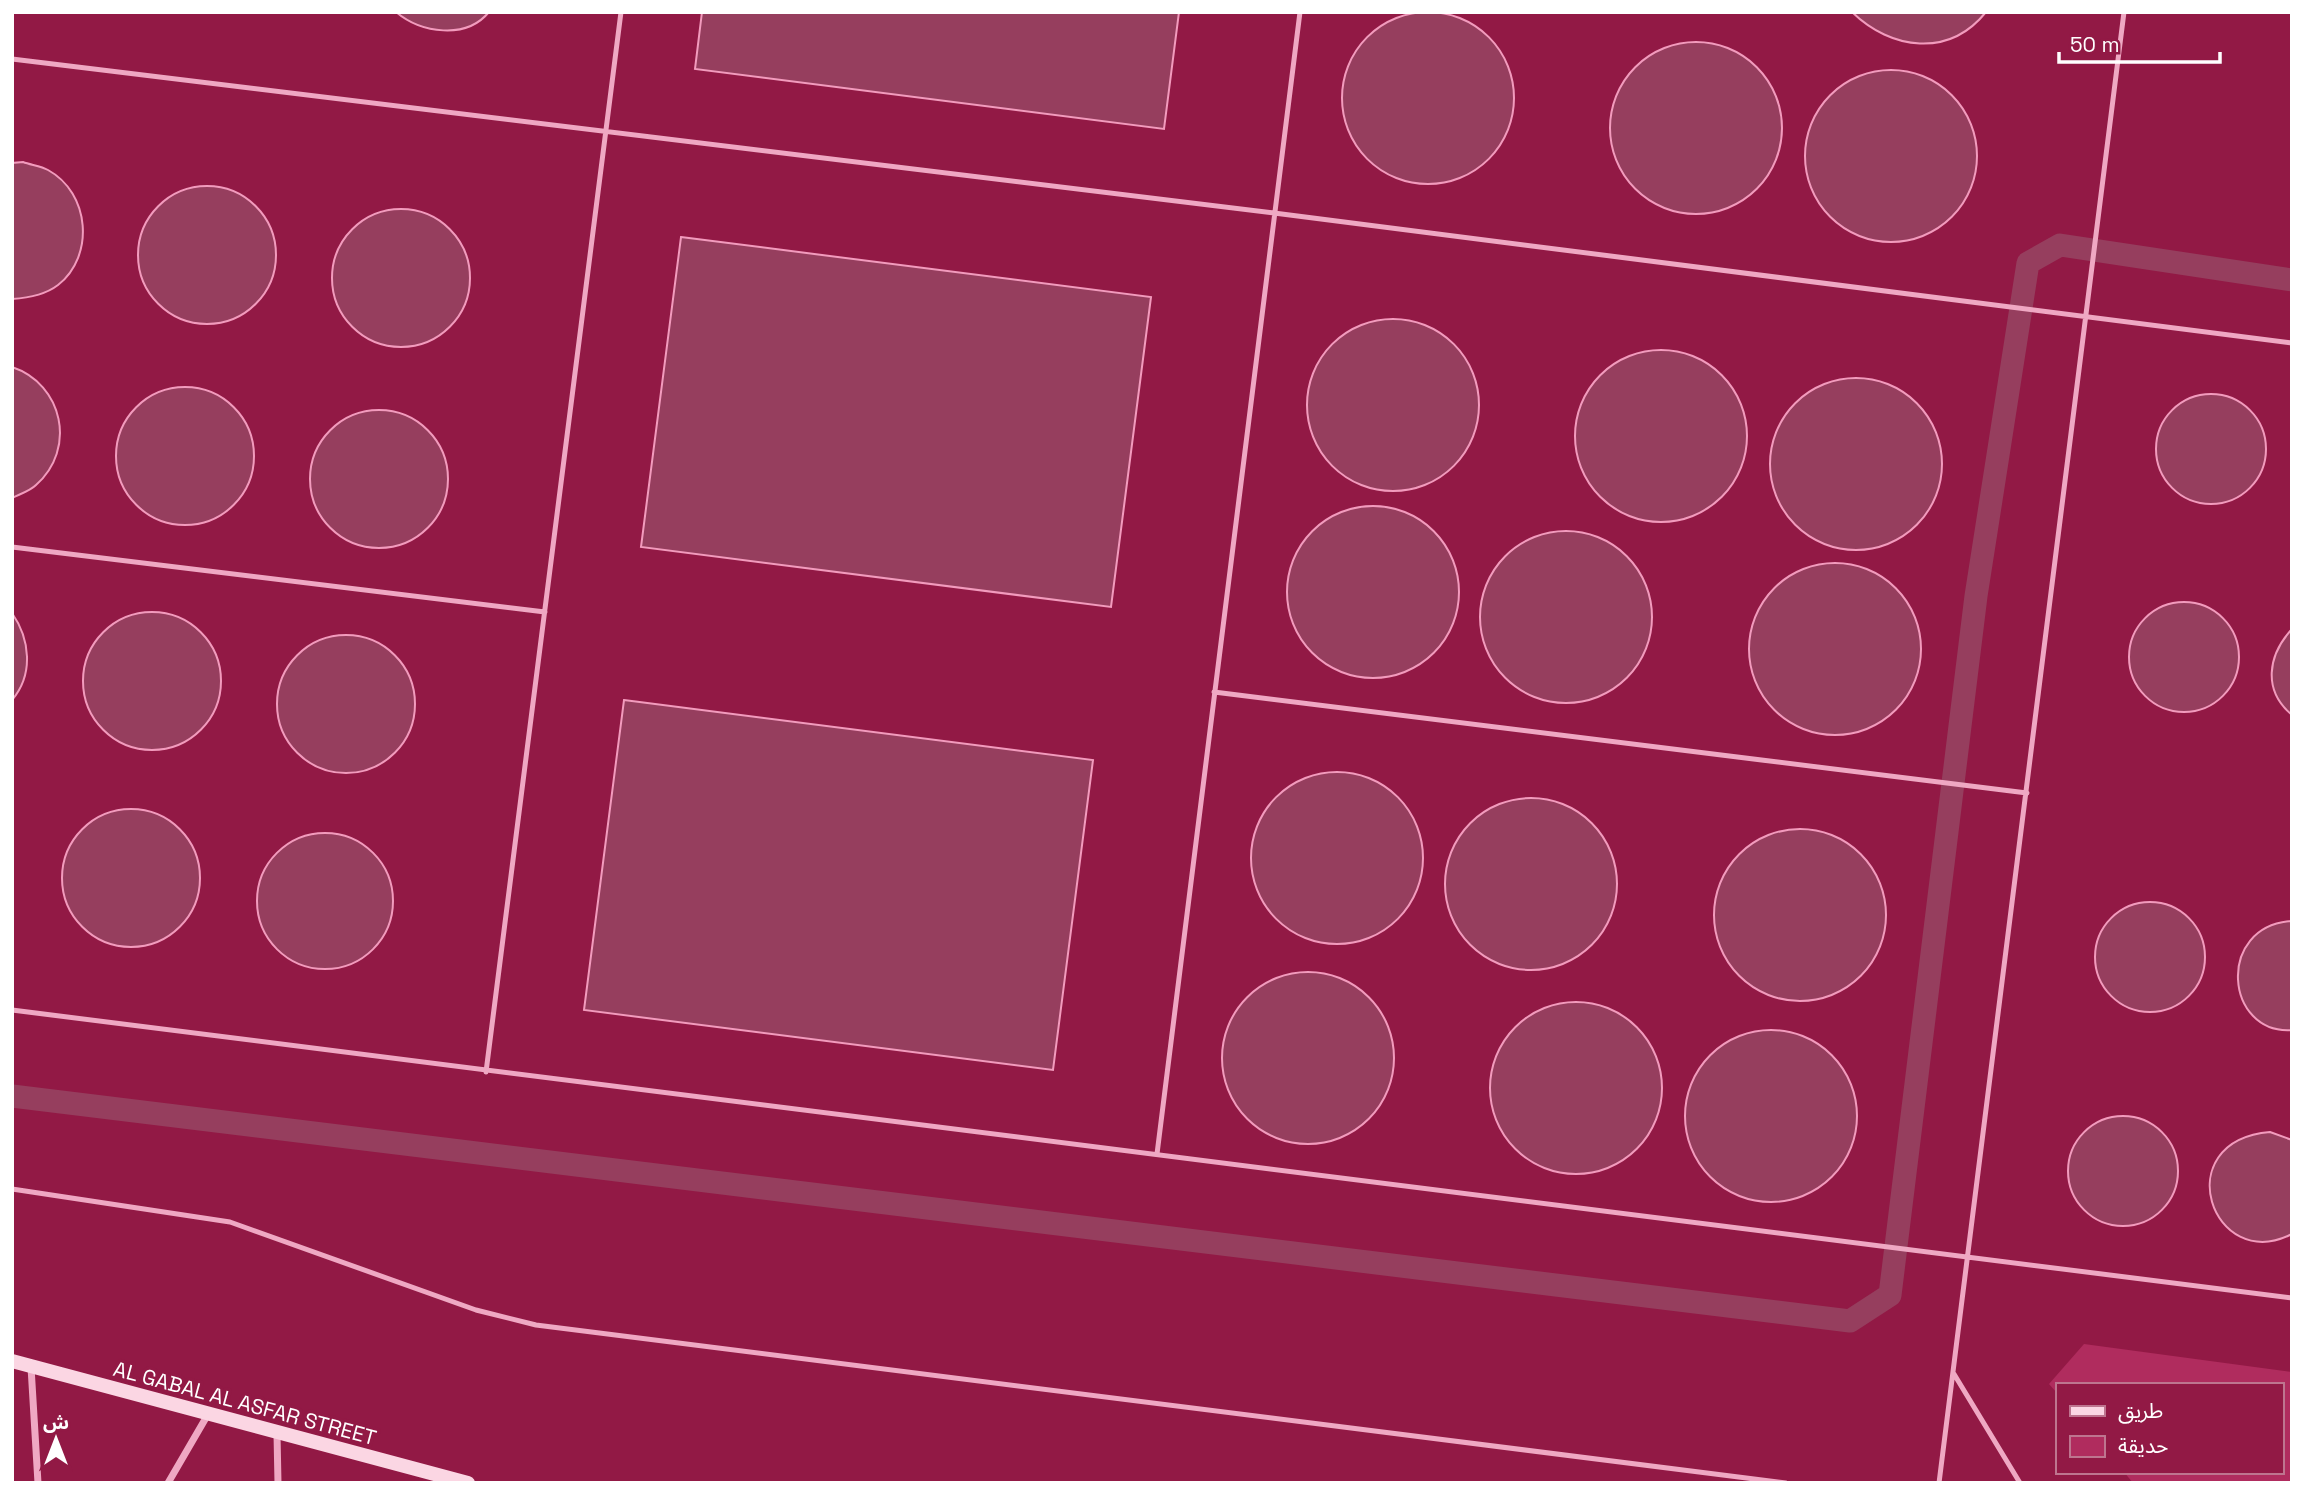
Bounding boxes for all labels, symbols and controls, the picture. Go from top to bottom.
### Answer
scale bar [2059,21,2220,65]
text: 50 m [2070,31,2120,58]
street label: AL GABAL AL ASFAR STREET [111,1355,379,1451]
legend [2056,1383,2283,1474]
text: طريق [2118,1397,2163,1424]
north arrow [21,1404,91,1474]
text: ش [43,1410,69,1435]
text: حديقة [2118,1432,2168,1459]

